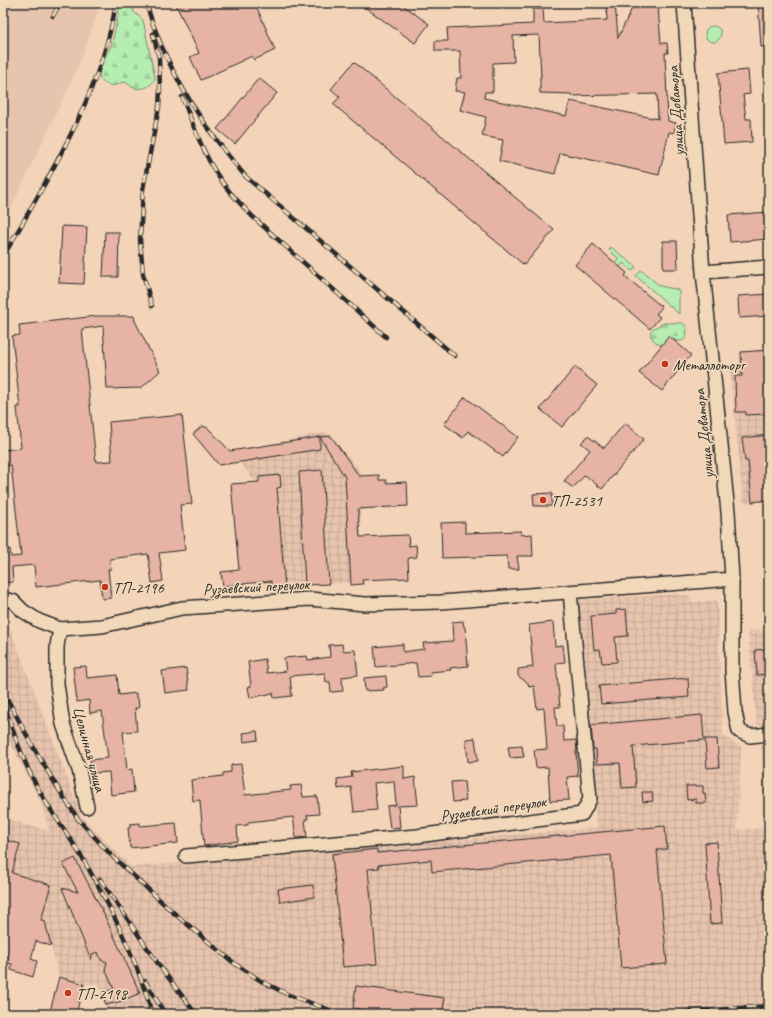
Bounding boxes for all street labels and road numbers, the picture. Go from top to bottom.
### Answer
street label: улица Доватора [663,64,689,157]
street label: улица Доватора [689,387,719,481]
street label: Рузаевский переулок [202,574,312,600]
street label: Целинная улица [68,704,110,795]
street label: Рузаевский переулок [439,791,549,826]

